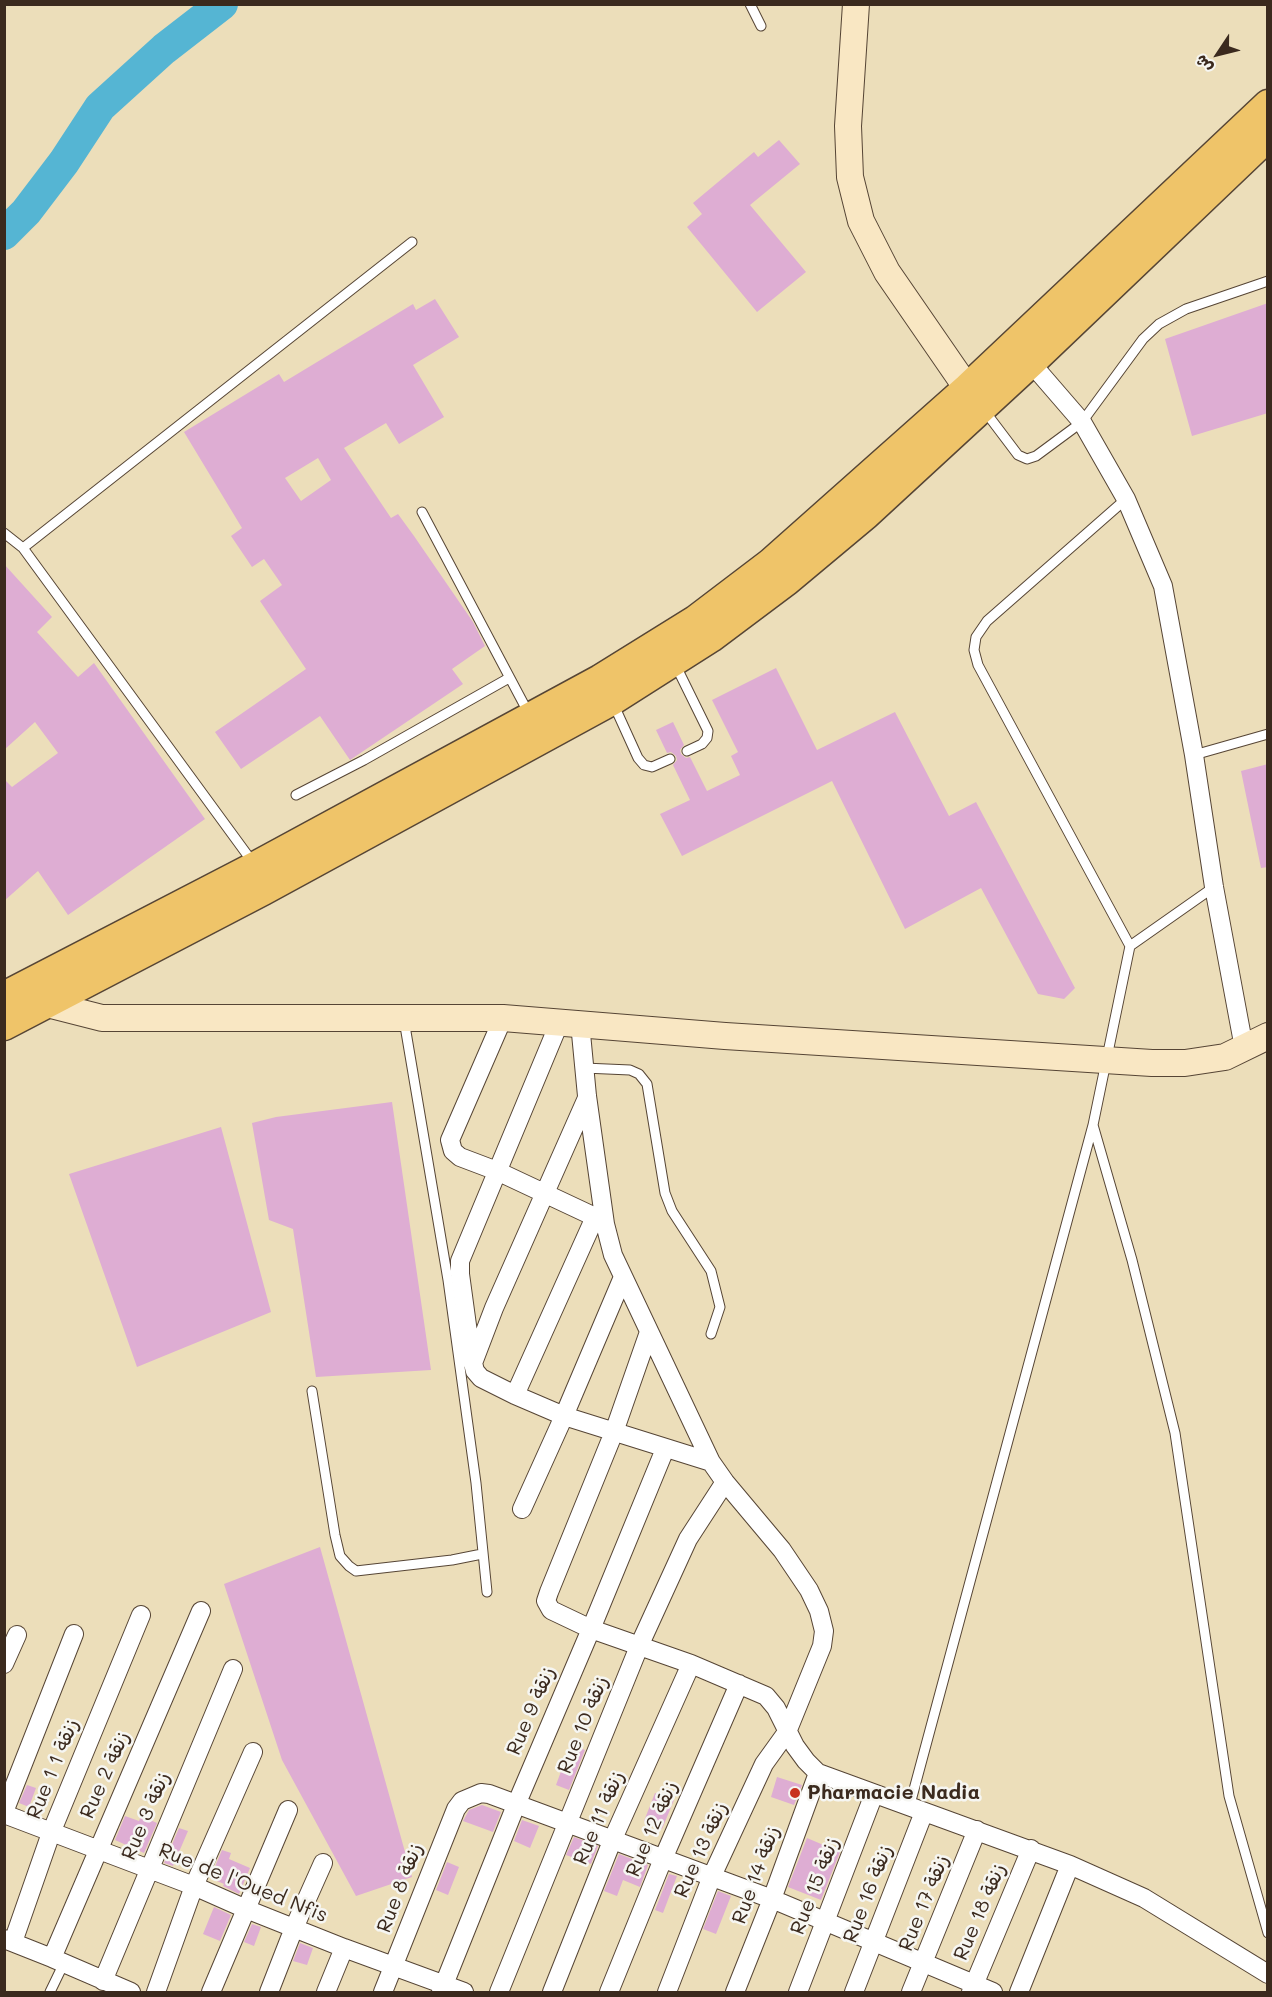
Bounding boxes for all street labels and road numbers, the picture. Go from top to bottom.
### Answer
street label: Rue 9 زنقة [502,1663,560,1759]
street label: Rue 10 زنقة [553,1673,613,1777]
street label: Rue 1 زنقة 1 [22,1715,84,1823]
street label: Rue 2 زنقة [75,1728,135,1822]
street label: Rue 11 زنقة [568,1767,630,1869]
street label: Rue 3 زنقة [117,1768,175,1864]
street label: Rue 12 زنقة [621,1777,683,1881]
street label: Rue 13 زنقة [669,1798,733,1902]
street label: Rue 14 زنقة [727,1823,785,1927]
street label: Rue 15 زنقة [785,1834,845,1938]
street label: Rue de l'Oued Nfis [155,1838,331,1928]
street label: Rue 8 زنقة [372,1840,428,1936]
street label: Rue 16 زنقة [838,1842,898,1946]
street label: Rue 17 زنقة [894,1851,954,1955]
street label: Rue 18 زنقة [949,1860,1011,1964]

